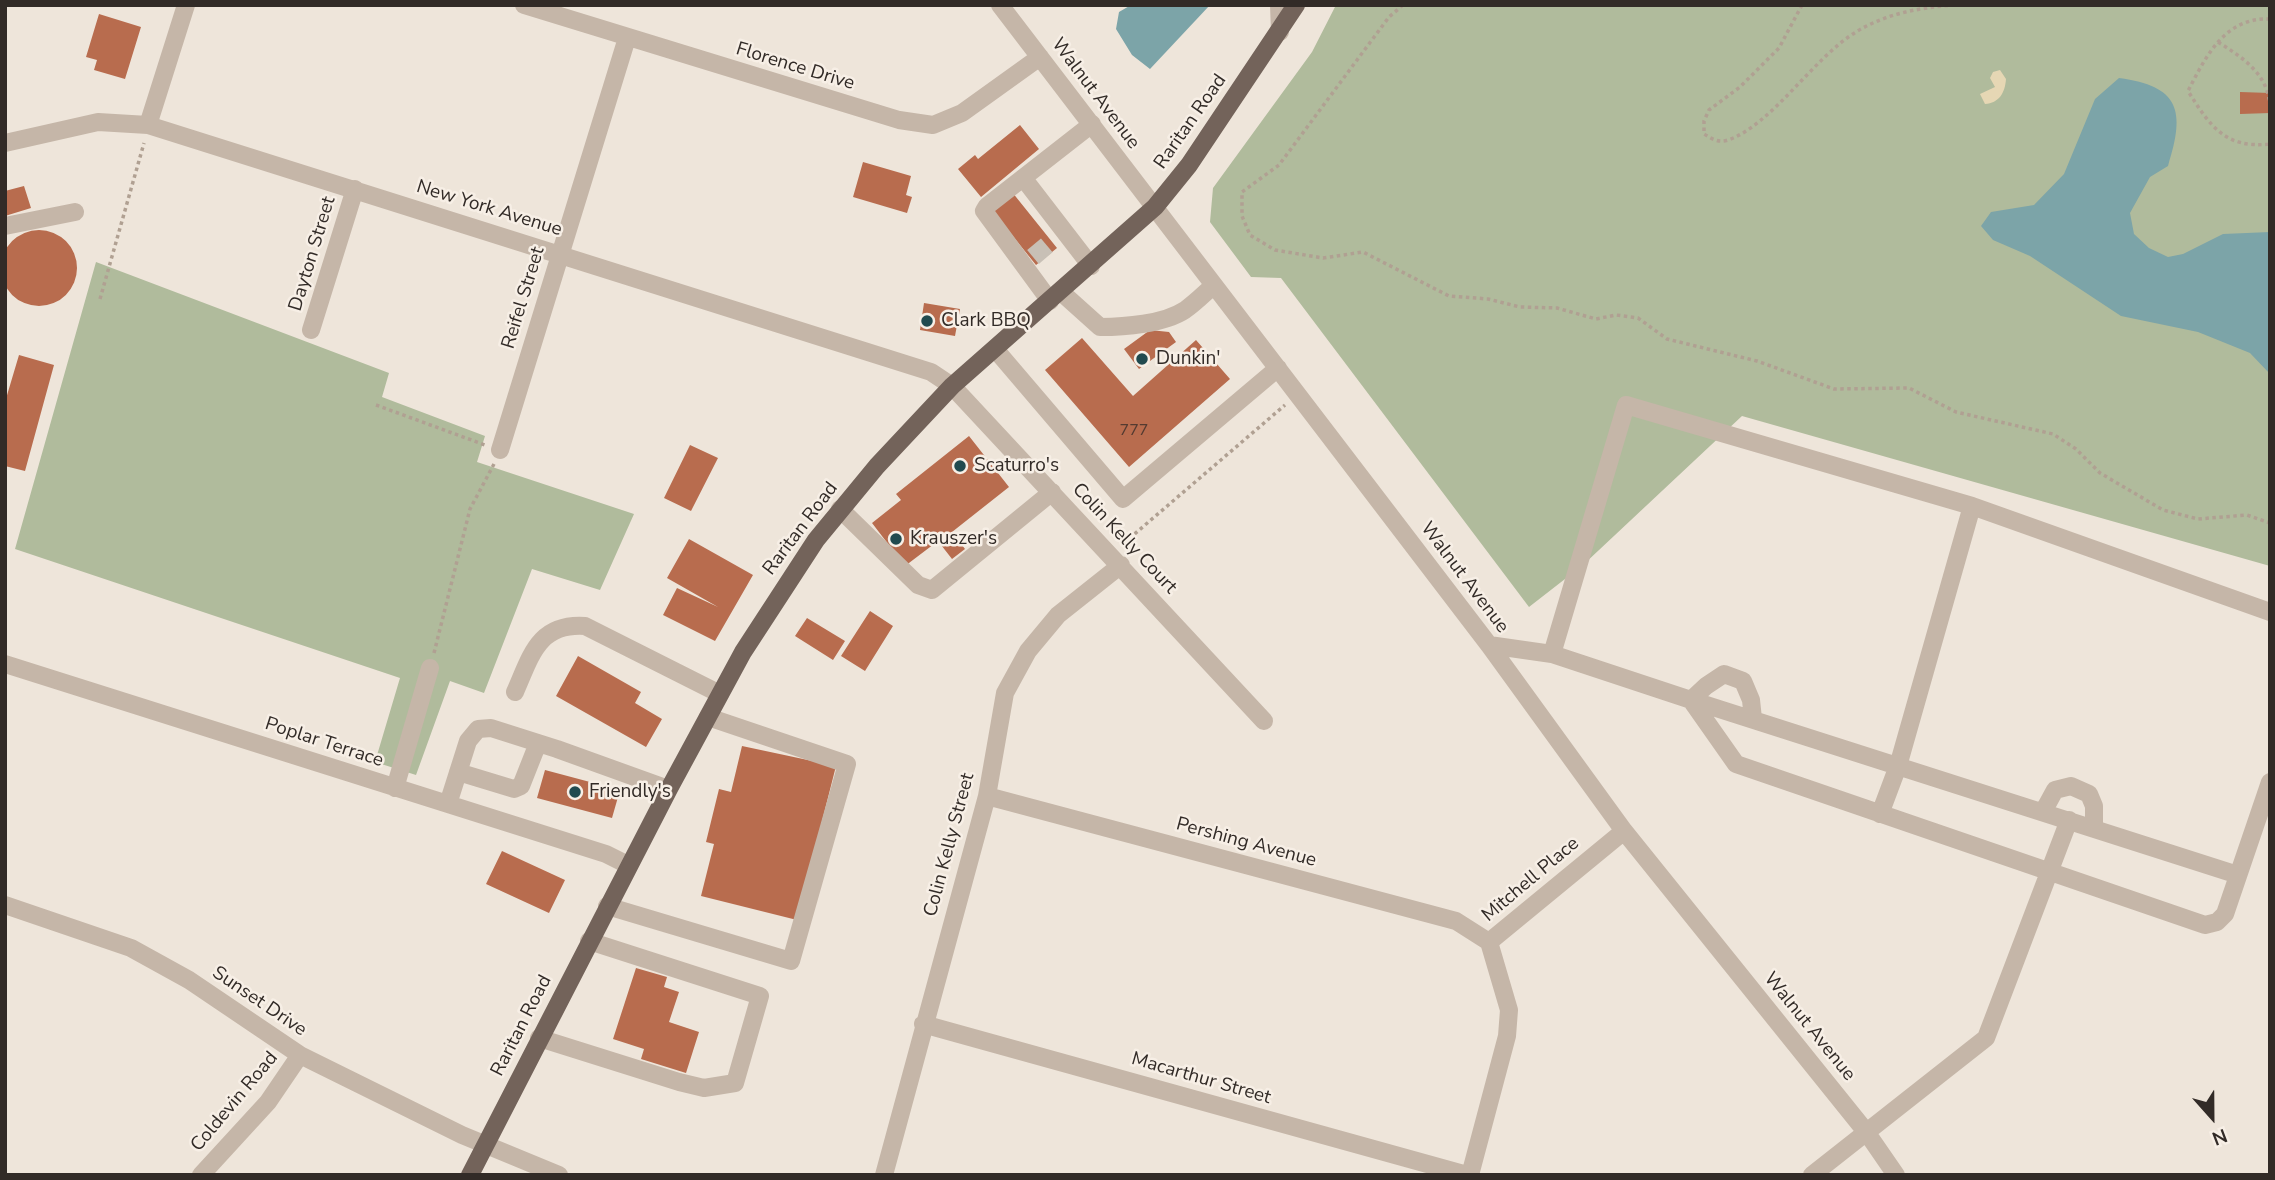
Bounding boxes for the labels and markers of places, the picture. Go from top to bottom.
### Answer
place label: Clark BBQ [941,310,1031,332]
marker: Clark BBQ [919,313,935,329]
place label: Dunkin' [1156,348,1220,370]
marker: Dunkin' [1134,351,1150,367]
place label: Scaturro's [974,455,1059,477]
marker: Scaturro's [952,458,968,474]
place label: Krauszer's [910,528,997,550]
marker: Krauszer's [888,531,904,547]
place label: Friendly's [589,781,671,803]
marker: Friendly's [567,784,583,800]

